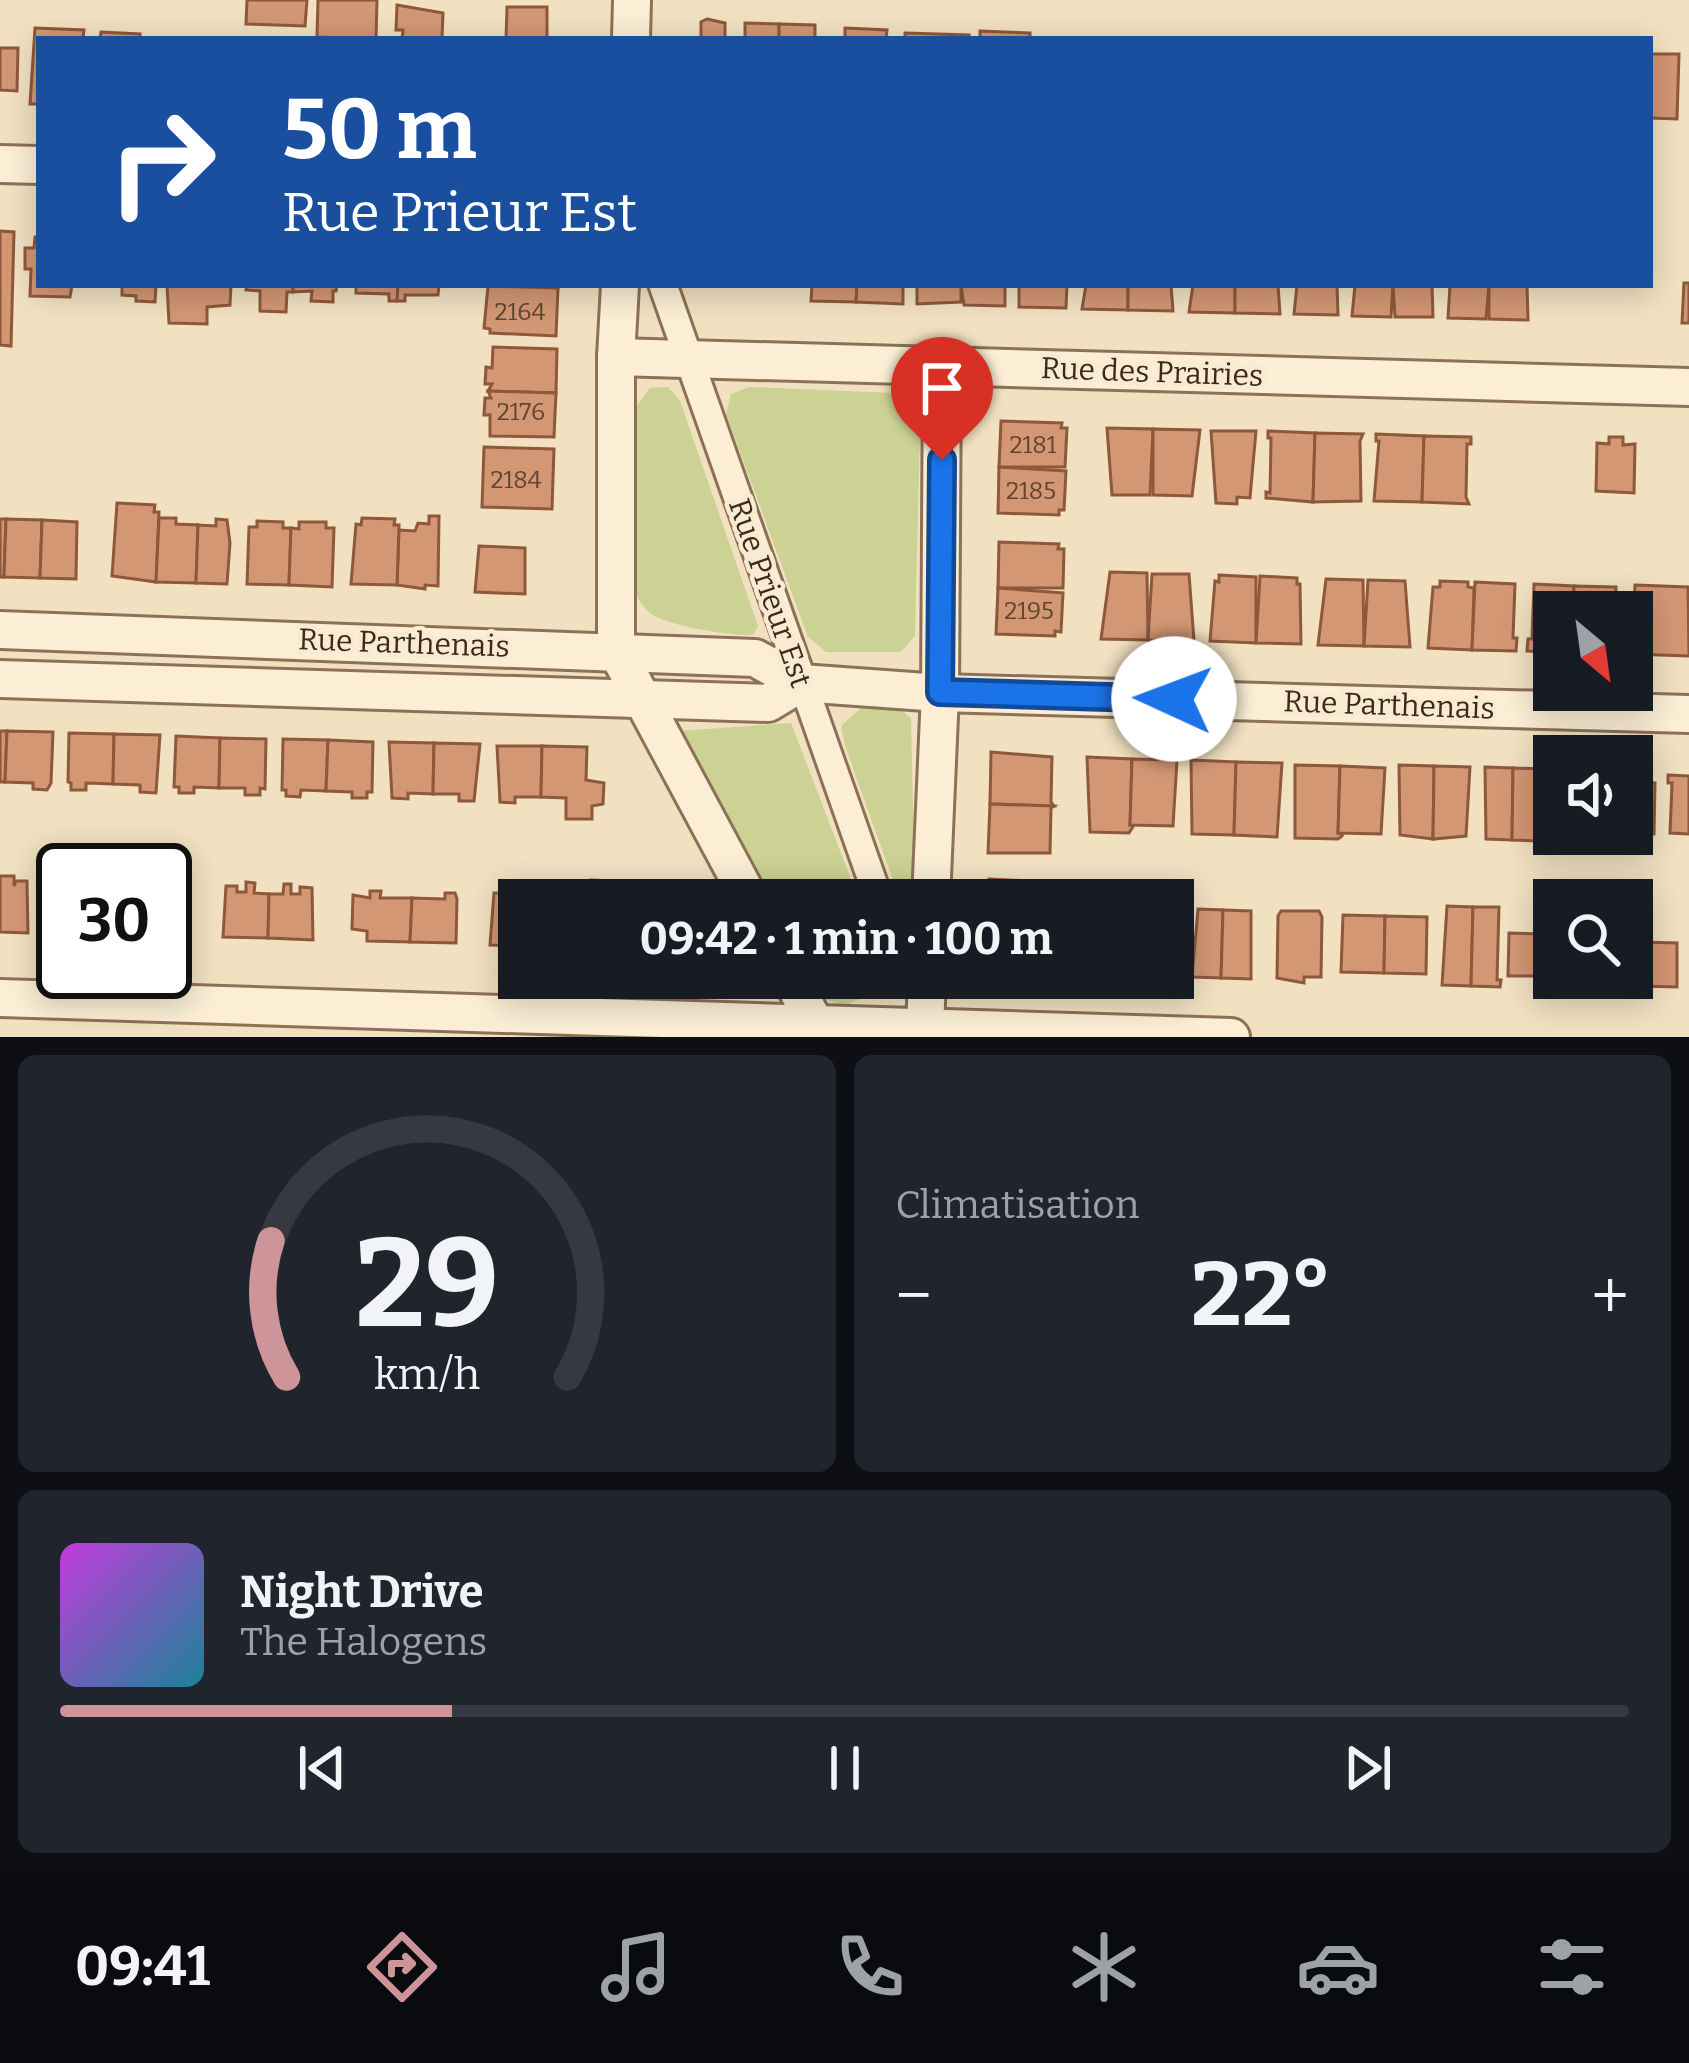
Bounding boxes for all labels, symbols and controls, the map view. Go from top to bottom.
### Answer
text: 50 m [282,79,477,180]
icon: right [84,84,240,240]
text: Rue Prieur Est [282,181,637,245]
house number: 2164 [495,298,545,326]
pin [891,337,993,460]
street label: Rue des Prairies [1040,350,1264,394]
icon: arrive [909,355,975,421]
house number: 2176 [497,398,545,426]
house number: 2181 [1010,431,1057,459]
house number: 2184 [490,466,542,494]
house number: 2185 [1006,477,1056,505]
street label: Rue Prieur Est [721,494,819,692]
north arrow [1533,591,1653,711]
map controls [1533,591,1653,999]
house number: 2195 [1004,597,1054,625]
street label: Rue Parthenais [298,621,510,665]
position arrow [1111,636,1237,762]
street label: Rue Parthenais [1283,683,1495,727]
button: sound [1533,735,1653,855]
speed limit sign: 30 [36,843,192,999]
button: search [1533,879,1653,999]
text: 09:42 · 1 min · 100 m [639,912,1053,966]
text: Climatisation [896,1182,1139,1228]
text: 29 [355,1209,499,1359]
text: 22° [1191,1241,1332,1349]
text: − [896,1256,932,1335]
text: + [1591,1256,1629,1335]
text: km/h [374,1348,480,1399]
text: Night Drive [240,1565,483,1619]
text: The Halogens [240,1619,487,1665]
icon: previous [289,1735,355,1801]
icon: pause [812,1735,878,1801]
icon: next [1335,1735,1401,1801]
icon: directions [360,1925,444,2009]
icon: music [594,1925,678,2009]
icon: phone [828,1925,912,2009]
icon: climate [1062,1925,1146,2009]
icon: car [1296,1925,1380,2009]
icon: filters [1530,1925,1614,2009]
text: 09:41 [75,1935,210,1999]

